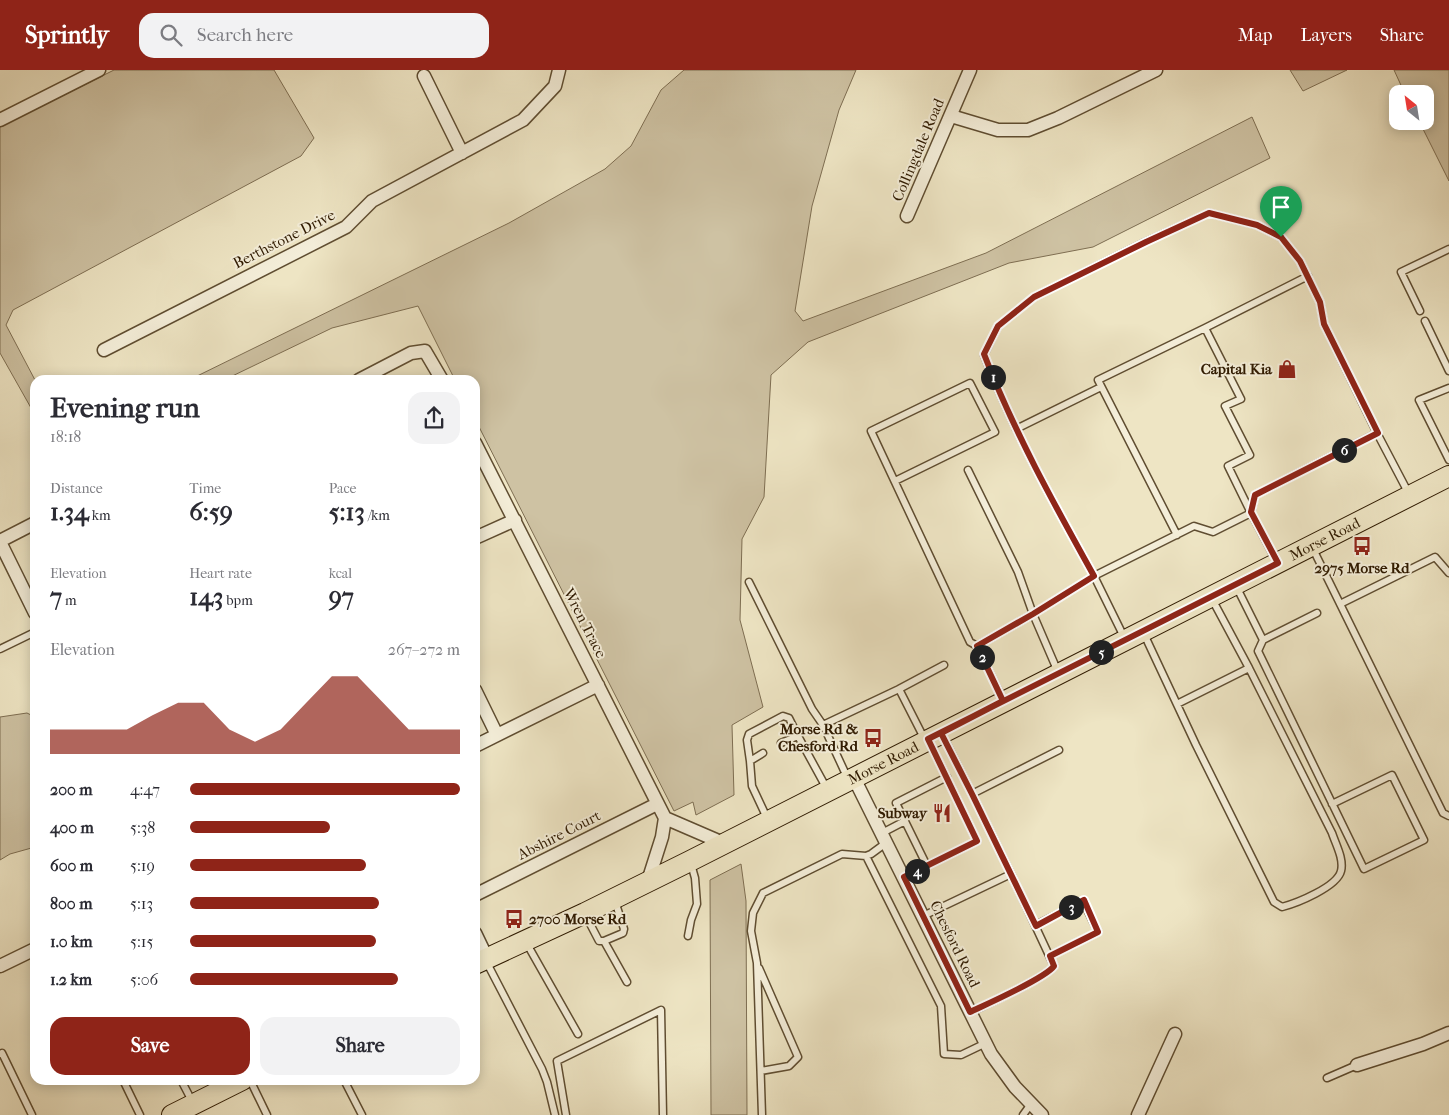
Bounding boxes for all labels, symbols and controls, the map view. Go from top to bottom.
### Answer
search box [139,13,489,58]
text: Sprintly [25,21,109,49]
icon: search [157,21,185,49]
text: Search here [197,24,293,46]
text: Map [1238,25,1272,46]
text: Layers [1300,25,1352,46]
text: Share [1380,25,1424,46]
north arrow [1389,85,1434,130]
map controls [1389,85,1434,130]
street label: Collingdale Road [888,95,948,204]
pin [1260,186,1302,237]
icon: arrive [1267,193,1295,221]
street label: Berthstone Drive [230,205,338,272]
shop icon: Capital Kia [1276,358,1298,380]
place label: Capital Kia [1201,360,1273,378]
pin: 1 [980,364,1006,390]
text: 1 [991,369,996,386]
text: Evening run [50,391,200,424]
button: share [408,392,460,444]
text: 18:18 [50,427,81,446]
pin: 6 [1332,438,1356,462]
text: 6 [1341,442,1348,459]
text: Distance [50,480,103,497]
text: Time [189,480,221,497]
text: Pace [329,480,357,497]
text: 1.34 [50,497,89,526]
text: 6:59 [189,497,233,526]
text: 5:13 [329,497,365,526]
text: km [89,507,111,524]
text: /km [365,507,390,524]
street label: Morse Road [1286,513,1364,565]
bus stop icon: 2975 Morse Rd [1351,535,1373,557]
place label: 2975 Morse Rd [1314,559,1410,577]
text: Elevation [50,565,107,582]
text: Heart rate [189,565,252,582]
text: kcal [329,565,352,582]
text: 7 [50,582,62,611]
text: 143 [189,582,223,611]
text: 97 [329,582,354,611]
street label: Wren Trace [559,584,610,661]
text: m [62,592,77,609]
text: bpm [223,592,253,609]
text: Elevation [50,640,115,659]
text: 267–272 m [388,640,460,659]
pin: 5 [1088,640,1114,664]
pin: 2 [970,644,994,670]
text: 5 [1098,644,1105,661]
text: 2 [979,649,986,666]
place label: Morse Rd & Chesford Rd [778,720,859,755]
bus stop icon: Morse Rd & Chesford Rd [862,727,884,749]
street label: Morse Road [845,737,922,788]
text: 200 m [50,780,93,799]
text: 4:47 [130,780,160,799]
restaurant icon: Subway [931,802,953,824]
place label: Subway [878,804,928,822]
street label: Abshire Court [514,806,604,864]
text: 400 m [50,818,94,837]
text: 5:38 [130,818,155,837]
text: 600 m [50,856,93,875]
text: 5:19 [130,856,155,875]
pin: 4 [904,858,930,884]
text: 4 [913,863,922,880]
text: 800 m [50,894,92,913]
text: 5:13 [130,894,153,913]
pin: 3 [1058,894,1084,920]
street label: Chesford Road [926,898,984,991]
text: 3 [1069,899,1074,916]
bus stop icon: 2700 Morse Rd [503,908,525,930]
place label: 2700 Morse Rd [529,910,627,928]
text: 1.0 km [50,932,93,951]
text: 5:15 [130,932,153,951]
text: 1.2 km [50,970,92,989]
text: 5:06 [130,970,158,989]
button: Save [50,1017,250,1075]
button: Share [260,1017,460,1075]

